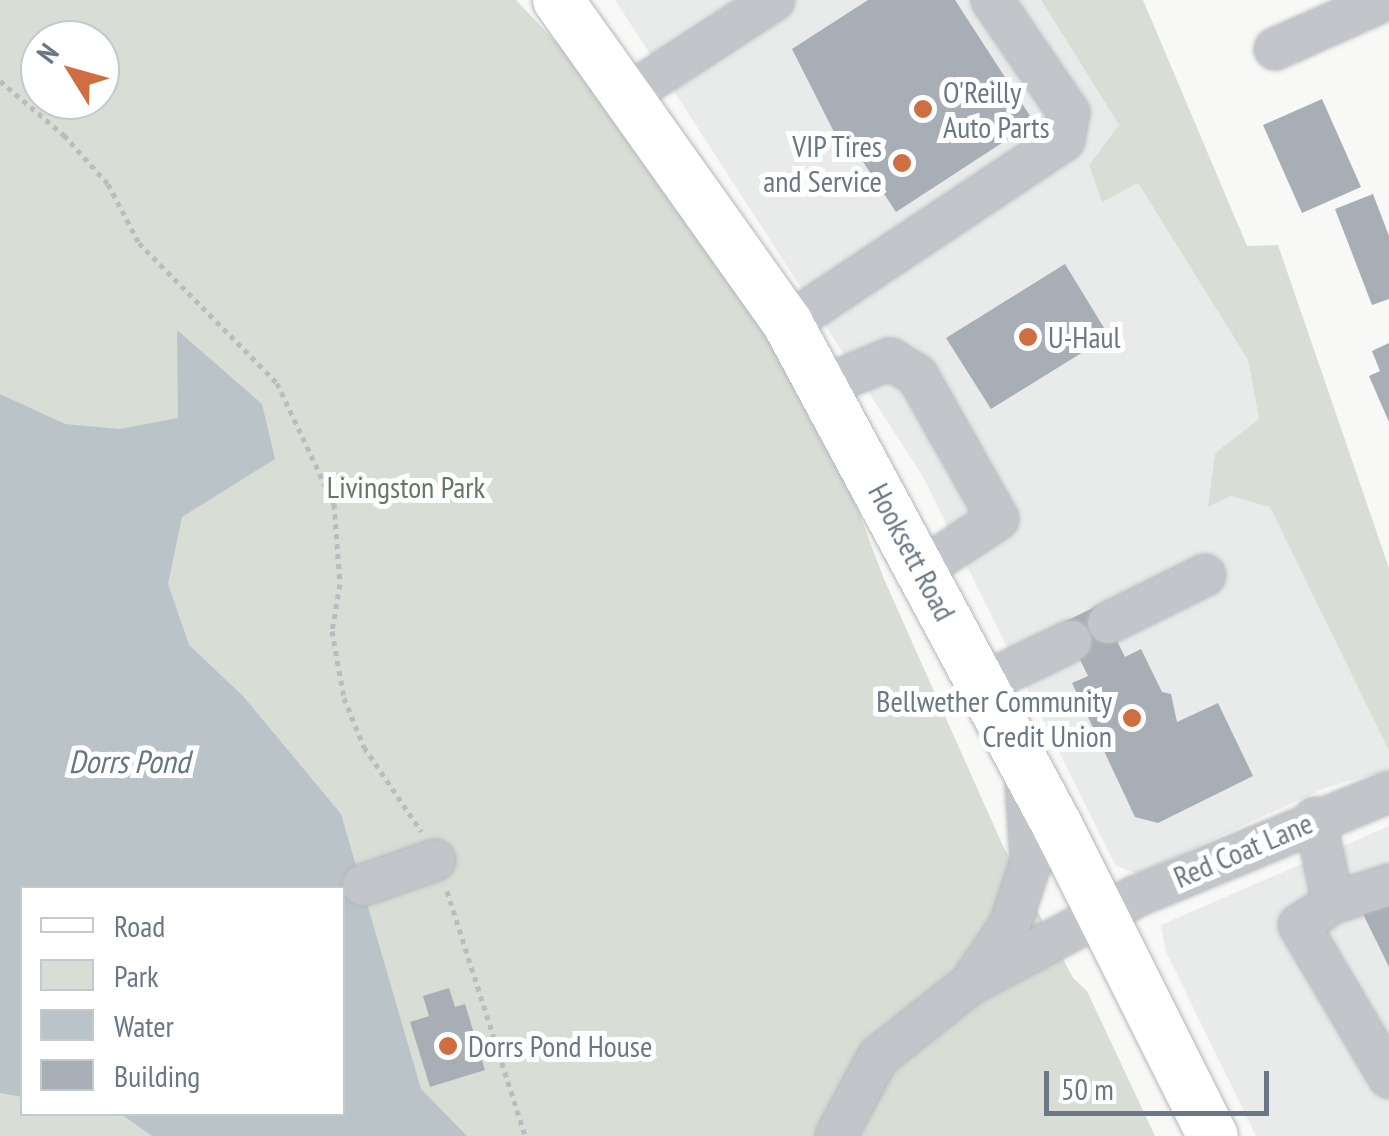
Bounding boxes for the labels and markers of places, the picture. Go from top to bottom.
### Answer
place label: O'Reilly Auto Parts [943,74,1050,144]
marker: O'Reilly Auto Parts [912,98,934,120]
place label: VIP Tires and Service [763,128,882,198]
marker: VIP Tires and Service [891,152,913,174]
place label: U-Haul [1048,319,1120,355]
marker: U-Haul [1017,326,1039,348]
place label: Bellwether Community Credit Union [876,683,1112,754]
marker: Bellwether Community Credit Union [1121,707,1143,729]
place label: Dorrs Pond House [468,1028,652,1064]
marker: Dorrs Pond House [437,1035,459,1057]

